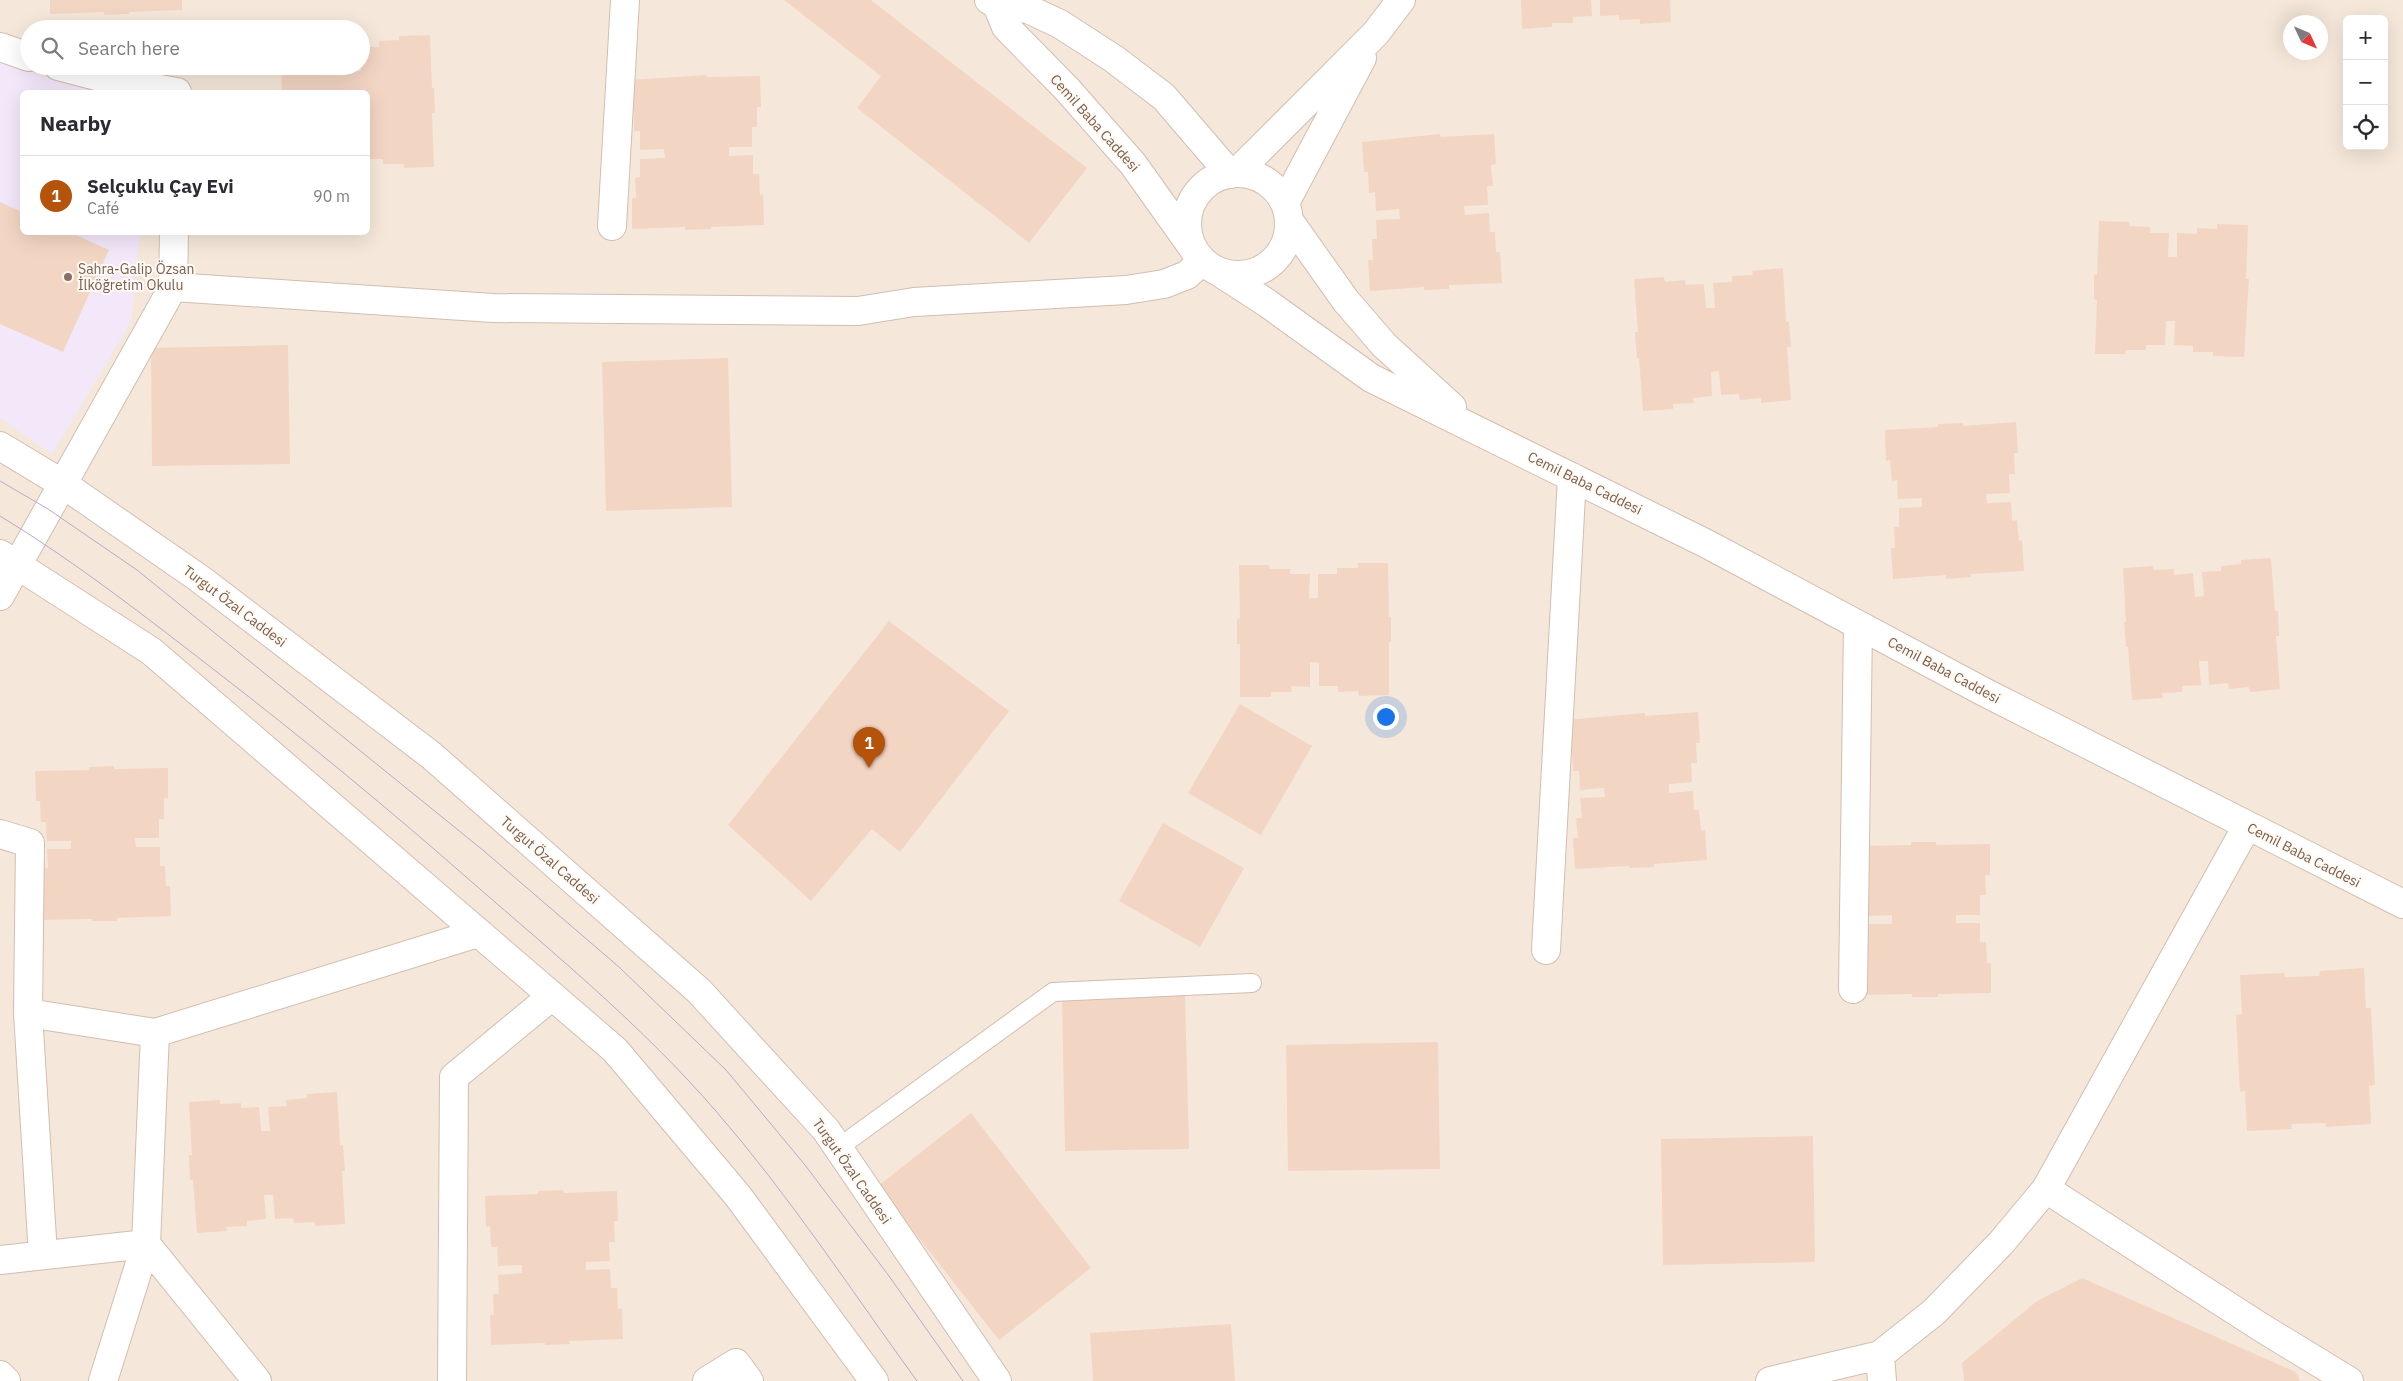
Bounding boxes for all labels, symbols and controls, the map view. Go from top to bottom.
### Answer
north arrow [2283,15,2328,60]
map controls [2343,15,2388,150]
button: + [2343,15,2388,60]
search box [20,20,370,75]
icon: search [38,34,66,62]
text: Search here [78,36,180,60]
button: − [2343,60,2388,105]
street label: Cemil Baba Caddesi [1046,70,1144,176]
button: locate [2343,105,2388,150]
text: Nearby [40,109,111,137]
text: Selçuklu Çay Evi [87,174,234,198]
text: 1 [51,186,61,206]
text: 90 m [313,186,350,206]
text: Café [87,198,119,218]
place label: Sahra-Galip Özsan İlköğretim Okulu [78,260,194,294]
marker: Sahra-Galip Özsan İlköğretim Okulu [62,271,74,283]
street label: Cemil Baba Caddesi [1525,447,1645,519]
street label: Turgut Özal Caddesi [180,561,290,651]
street label: Cemil Baba Caddesi [1885,633,2003,707]
your location [1373,704,1399,730]
pin: 1 [853,727,885,768]
street label: Turgut Özal Caddesi [497,812,603,908]
street label: Cemil Baba Caddesi [2244,819,2364,891]
street label: Turgut Özal Caddesi [809,1115,895,1227]

